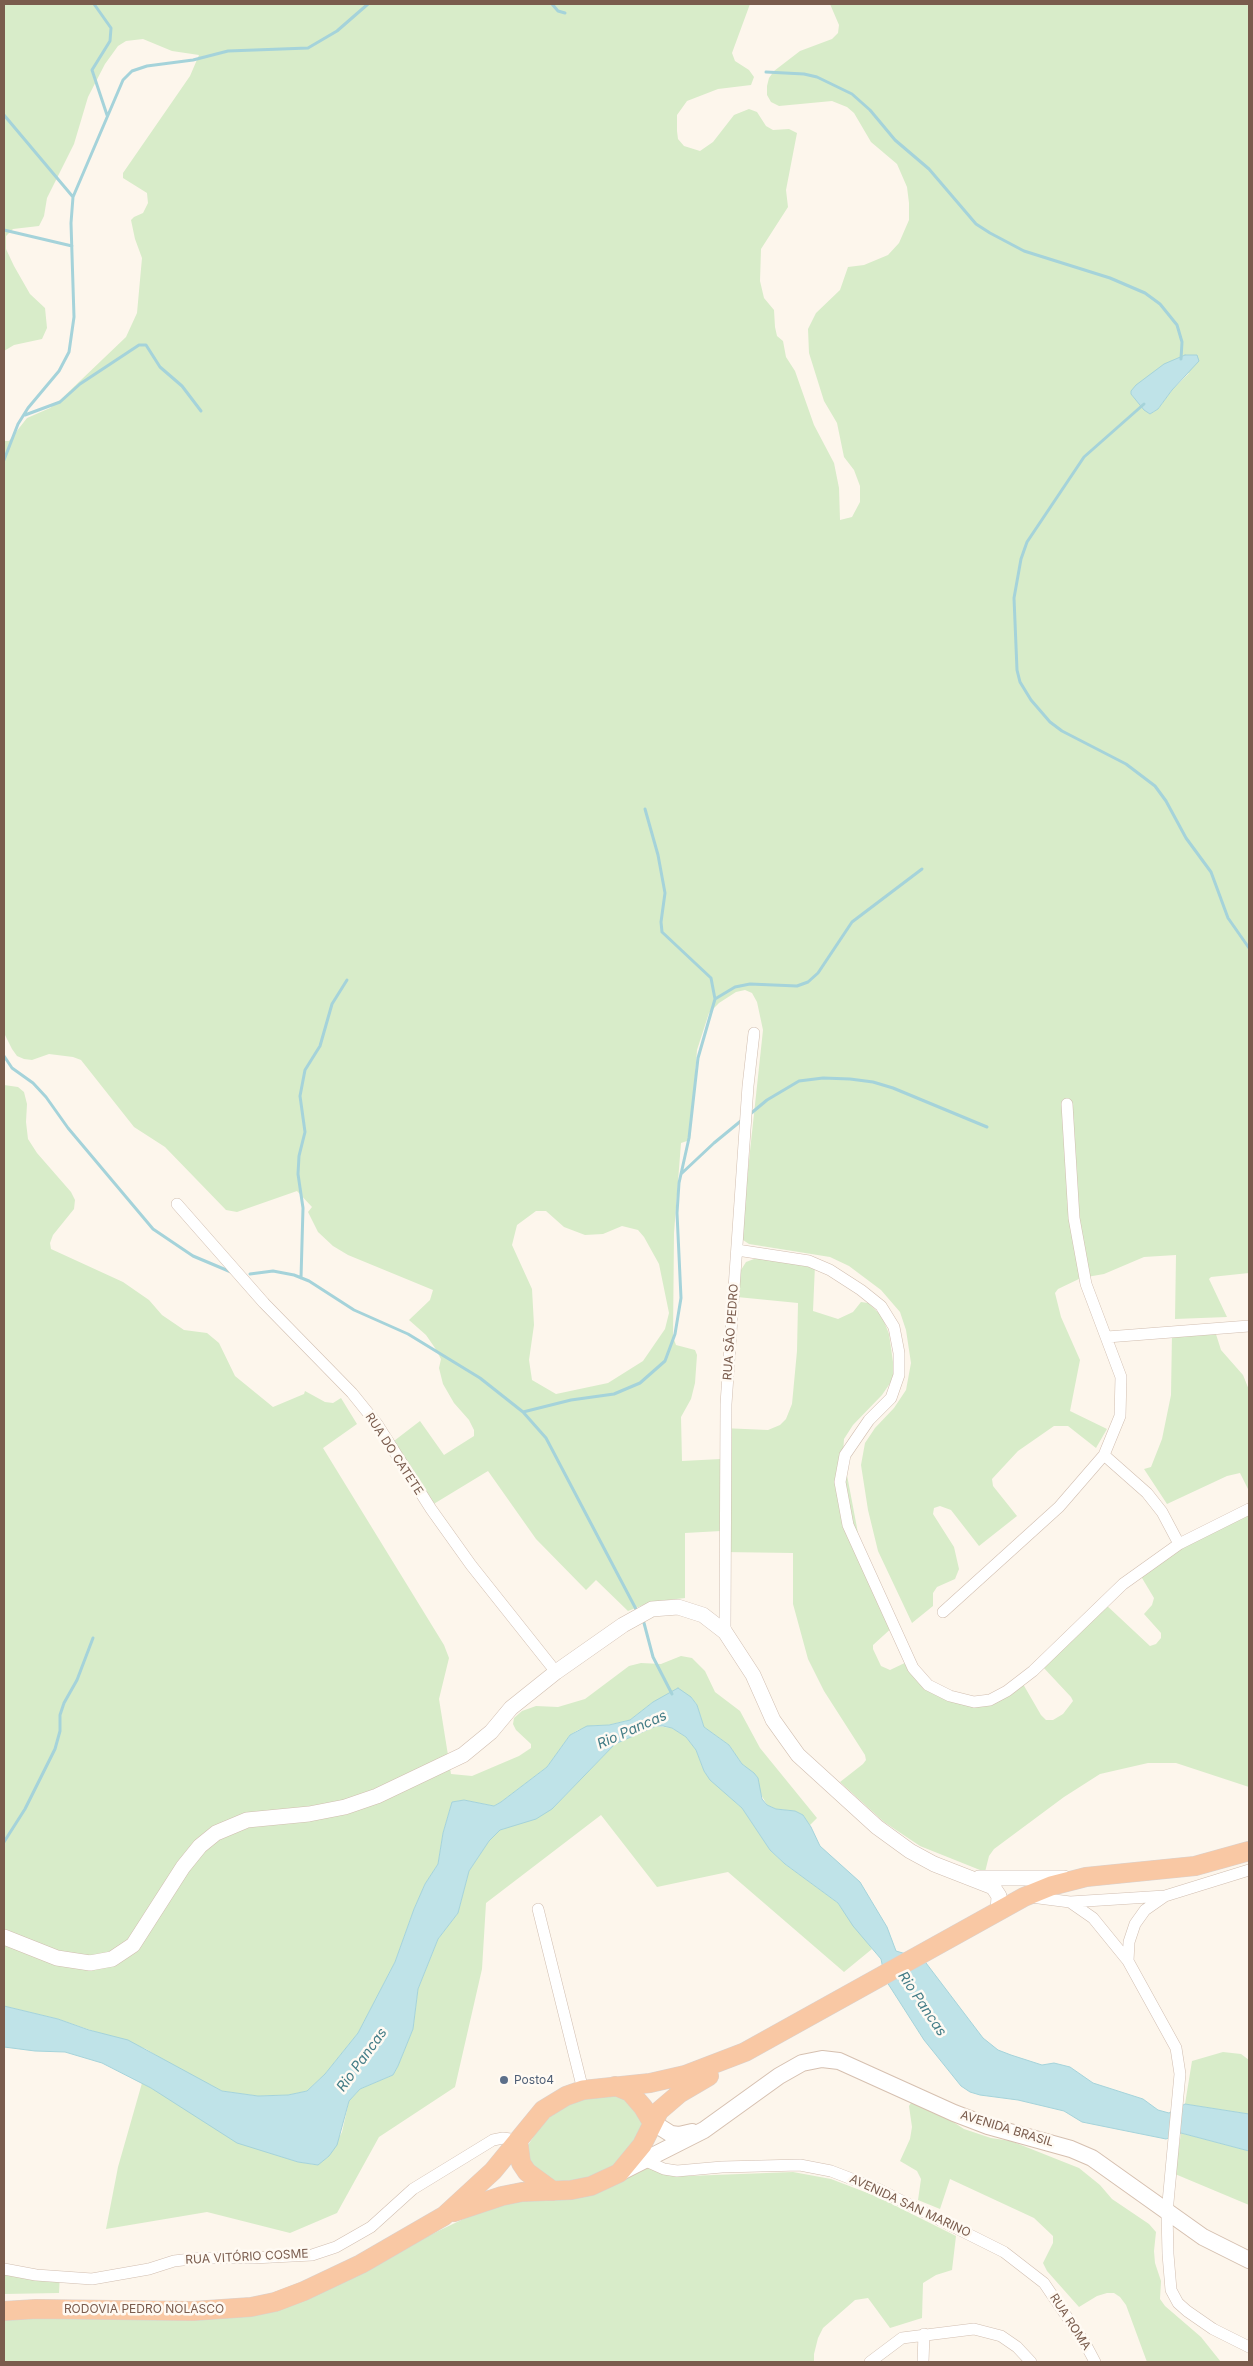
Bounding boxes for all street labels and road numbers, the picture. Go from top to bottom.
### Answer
street label: RUA SÃO PEDRO [720,1283,742,1381]
street label: RUA DO CATETE [362,1410,426,1498]
street label: AVENIDA BRASIL [959,2108,1055,2150]
street label: AVENIDA SAN MARINO [847,2172,973,2240]
street label: RUA VITÓRIO COSME [185,2247,309,2267]
street label: RUA ROMA [1047,2291,1093,2353]
street label: RODOVIA PEDRO NOLASCO [64,2302,224,2316]

